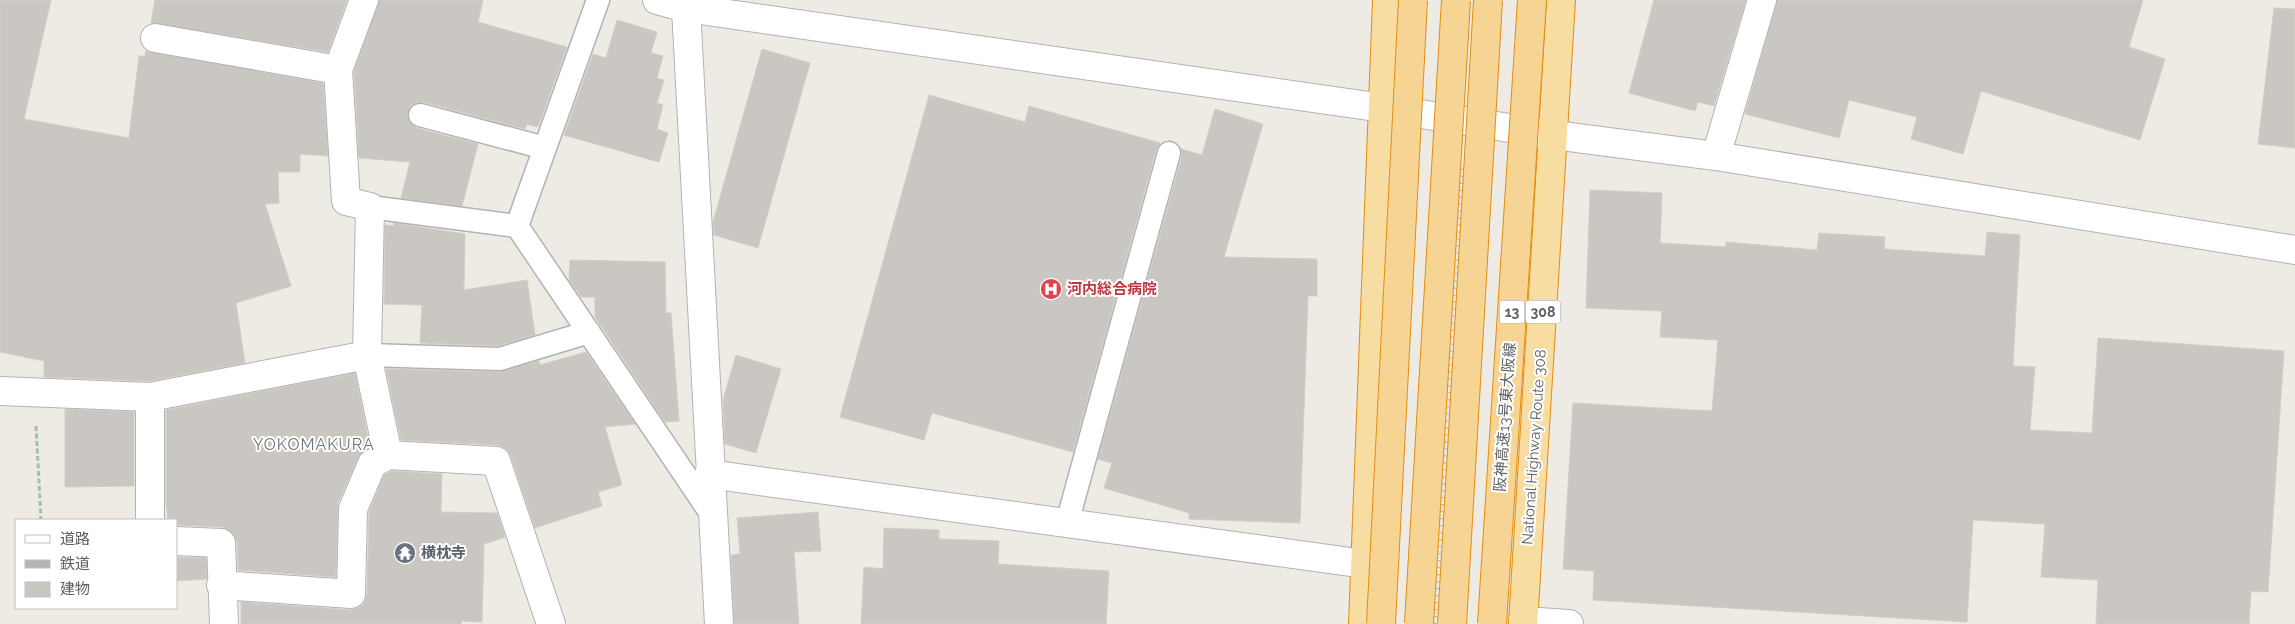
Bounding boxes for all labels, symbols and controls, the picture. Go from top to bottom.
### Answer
hospital icon: 河内総合病院 [1039,277,1063,301]
place label: 河内総合病院 [1067,280,1157,298]
road number: 13 [1500,300,1524,324]
road number: 308 [1526,300,1560,324]
street label: 阪神高速13号東大阪線 [1491,342,1519,492]
street label: National Highway Route 308 [1518,349,1550,545]
district label: YOKOMAKURA [253,435,375,454]
legend [15,519,178,609]
text: 道路 [60,530,90,548]
temple icon: 横枕寺 [393,541,417,565]
place label: 横枕寺 [421,544,466,562]
text: 鉄道 [60,555,90,573]
text: 建物 [60,580,90,598]

